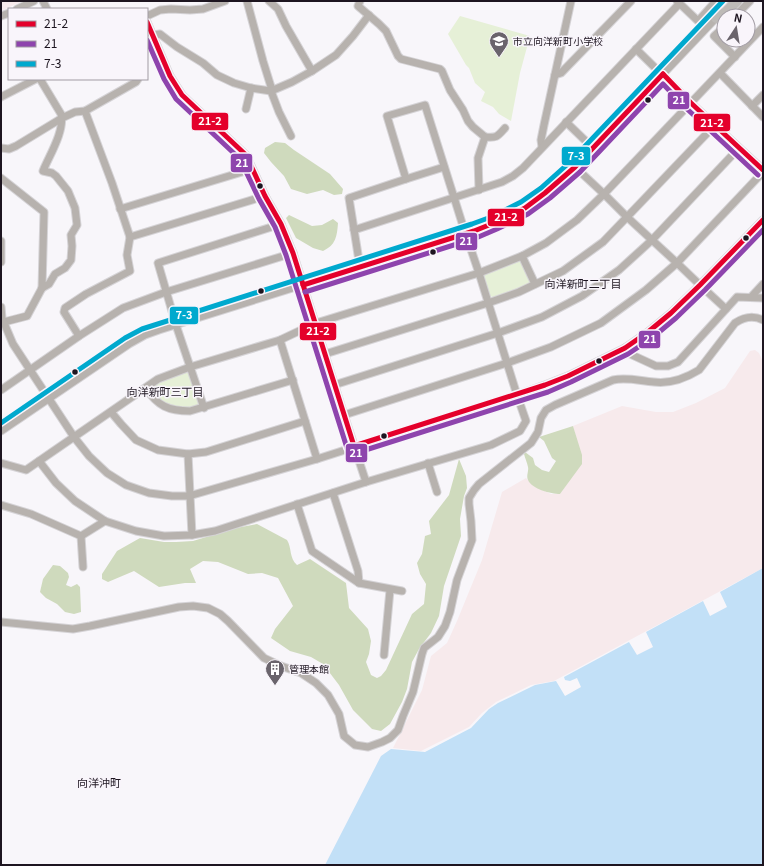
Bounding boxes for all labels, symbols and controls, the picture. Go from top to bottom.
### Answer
legend [8,8,148,80]
north arrow [716,8,756,48]
text: N [733,9,744,26]
text: 21-2 [44,14,68,31]
school or university icon: 市立向洋新町小学校 [488,30,510,58]
place label: 市立向洋新町小学校 [513,33,603,48]
text: 21 [44,34,57,51]
text: 7-3 [44,54,61,71]
line badge: 21 [667,91,690,110]
text: 21 [673,91,685,107]
unlabelled marker [643,95,653,105]
line badge: 21-2 [191,112,229,131]
text: 21-2 [198,112,222,128]
line badge: 21-2 [693,113,731,132]
text: 21-2 [700,114,724,130]
line badge: 7-3 [561,146,591,166]
text: 7-3 [567,147,585,163]
line badge: 21 [230,153,253,173]
text: 21 [236,154,248,170]
unlabelled marker [255,181,265,191]
line badge: 21-2 [487,208,525,227]
text: 21-2 [494,208,518,224]
line badge: 21 [455,232,478,251]
text: 21 [460,232,472,248]
unlabelled marker [741,233,751,243]
unlabelled marker [428,247,438,257]
district label: 向洋新町二丁目 [545,275,622,291]
unlabelled marker [256,286,266,296]
line badge: 7-3 [169,306,199,325]
text: 7-3 [175,306,193,322]
line badge: 21-2 [299,322,337,341]
text: 21-2 [306,322,330,338]
line badge: 21 [638,330,661,349]
text: 21 [644,330,656,346]
unlabelled marker [594,356,604,366]
unlabelled marker [70,367,80,377]
district label: 向洋新町三丁目 [127,383,204,399]
unlabelled marker [379,431,389,441]
line badge: 21 [345,443,368,463]
text: 21 [350,444,362,460]
building icon: 管理本館 [264,658,286,686]
place label: 管理本館 [289,661,329,676]
district label: 向洋沖町 [77,774,121,790]

